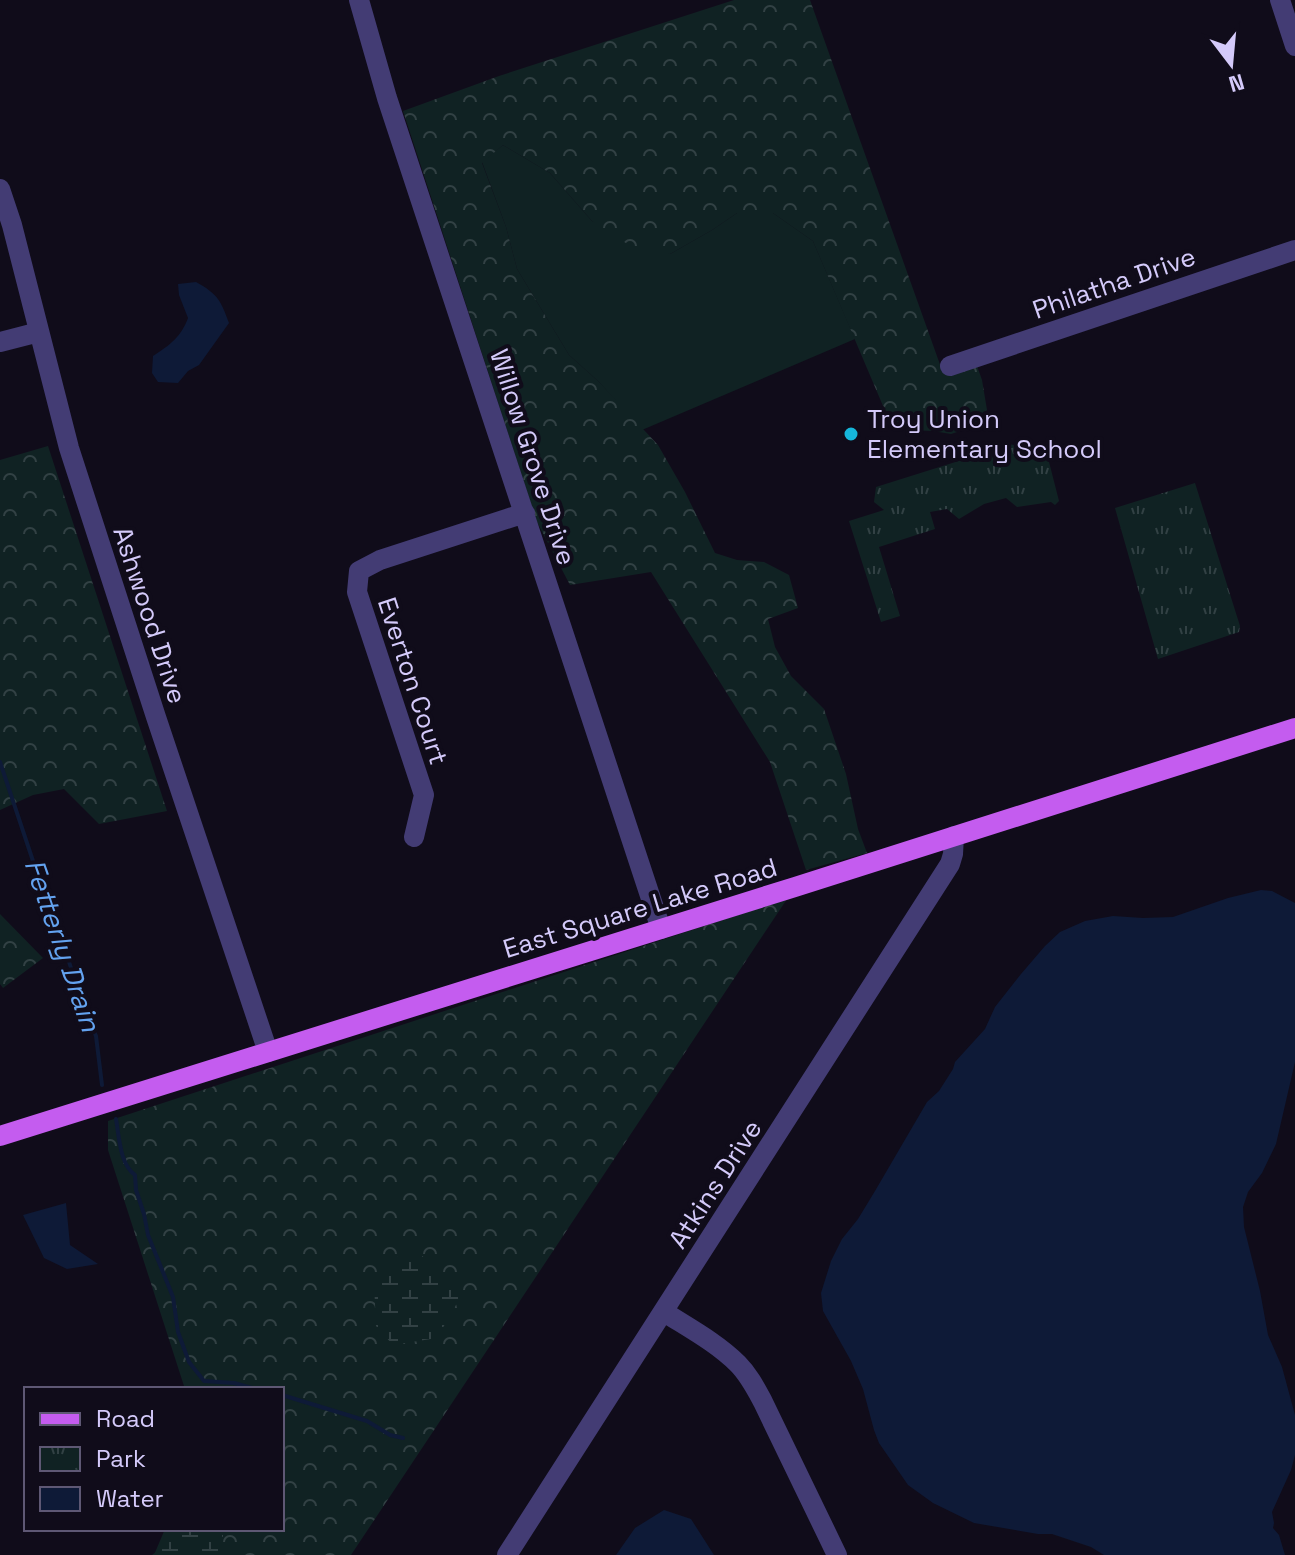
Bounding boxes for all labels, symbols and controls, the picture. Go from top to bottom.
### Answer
north arrow [1191,24,1271,104]
text: N [1226,68,1247,99]
street label: Philatha Drive [1028,239,1200,327]
street label: Willow Grove Drive [482,345,584,569]
place label: Troy Union Elementary School [867,402,1102,466]
marker: Troy Union Elementary School [842,425,860,443]
street label: Ashwood Drive [105,522,195,708]
street label: Everton Court [370,593,456,769]
street label: East Square Lake Road [499,850,781,966]
water label: Fetterly Drain [17,854,110,1037]
street label: Atkins Drive [661,1113,769,1255]
legend [24,1387,284,1531]
text: Road [96,1403,155,1434]
text: Park [96,1443,146,1474]
text: Water [96,1483,164,1514]

